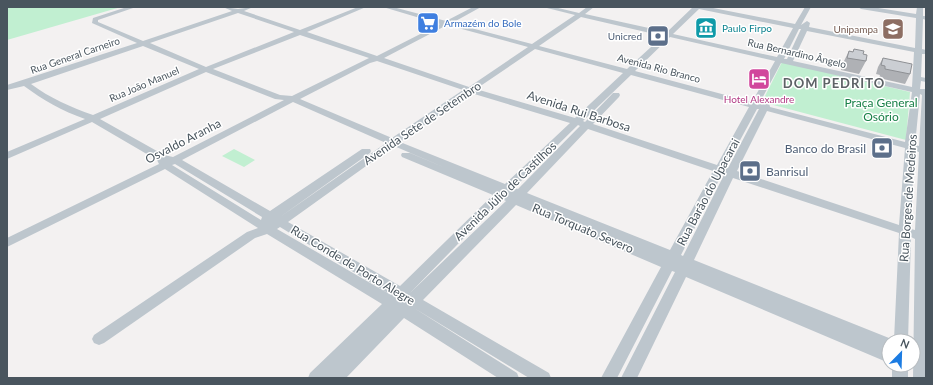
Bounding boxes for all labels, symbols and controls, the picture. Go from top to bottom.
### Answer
supermarket icon: Armazém do Bole [415,10,441,36]
museum icon: Paulo Firpo [693,15,719,41]
school or university icon: Unipampa [880,16,906,42]
place label: Armazém do Bole [444,17,522,29]
place label: Paulo Firpo [722,22,772,34]
bank icon: Unicred [645,23,671,49]
place label: Unipampa [833,23,878,35]
place label: Unicred [608,30,642,42]
street label: Rua General Carneiro [29,34,122,76]
street label: Rua Bernardino Ângelo [747,36,848,70]
street label: Avenida Rio Branco [616,51,702,85]
street label: Rua João Manuel [107,64,181,104]
hotel icon: Hotel Alexandre [746,66,772,92]
district label: DOM PEDRITO [783,75,885,91]
street label: Avenida Sete de Setembro [360,78,484,168]
street label: Avenida Rui Barbosa [525,87,633,135]
place label: Hotel Alexandre [724,93,794,105]
park label: Praça General Osório [844,95,918,124]
street label: Osvaldo Aranha [142,115,224,167]
street label: Rua Borges de Medeiros [896,134,920,262]
bank icon: Banco do Brasil [869,135,895,161]
street label: Rua Barão do Upacarai [673,136,743,248]
street label: Avenida Júlio de Castilhos [451,138,559,244]
place label: Banco do Brasil [785,141,866,156]
bank icon: Banrisul [737,158,763,184]
place label: Banrisul [766,164,808,179]
street label: Rua Torquato Severo [530,200,636,256]
street label: Rua Conde de Porto Alegre [288,222,418,308]
north arrow [881,333,921,373]
text: N [899,336,912,351]

